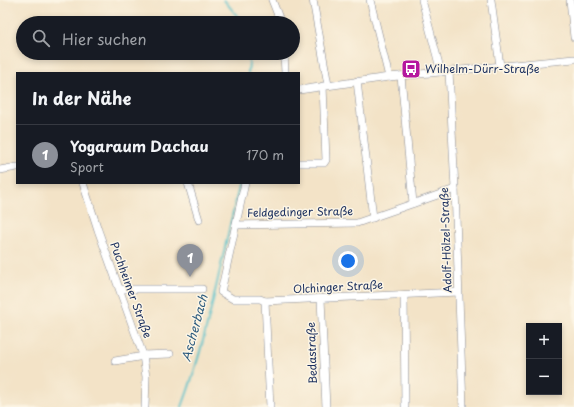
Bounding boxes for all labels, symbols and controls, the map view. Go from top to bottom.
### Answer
search box [16,16,300,60]
icon: search [30,27,52,49]
text: Hier suchen [62,27,147,50]
bus stop icon: Wilhelm-Dürr-Straße [400,58,422,80]
place label: Wilhelm-Dürr-Straße [425,60,540,77]
text: In der Nähe [32,85,131,111]
text: Yogaraum Dachau [70,134,209,157]
text: 1 [42,145,48,164]
text: 170 m [246,145,284,164]
text: Sport [70,157,104,176]
street label: Adolf-Hölzel-Straße [435,187,456,293]
street label: Feldgedinger Straße [247,202,353,221]
street label: Puchheimer Straße [106,239,157,340]
pin: 1 [177,244,203,277]
your location [338,251,358,271]
street label: Olchinger Straße [293,276,384,297]
water label: Ascherbach [176,291,212,363]
street label: Bedastraße [302,322,321,384]
map controls [526,323,562,395]
button: + [526,323,562,359]
button: − [526,359,562,395]

